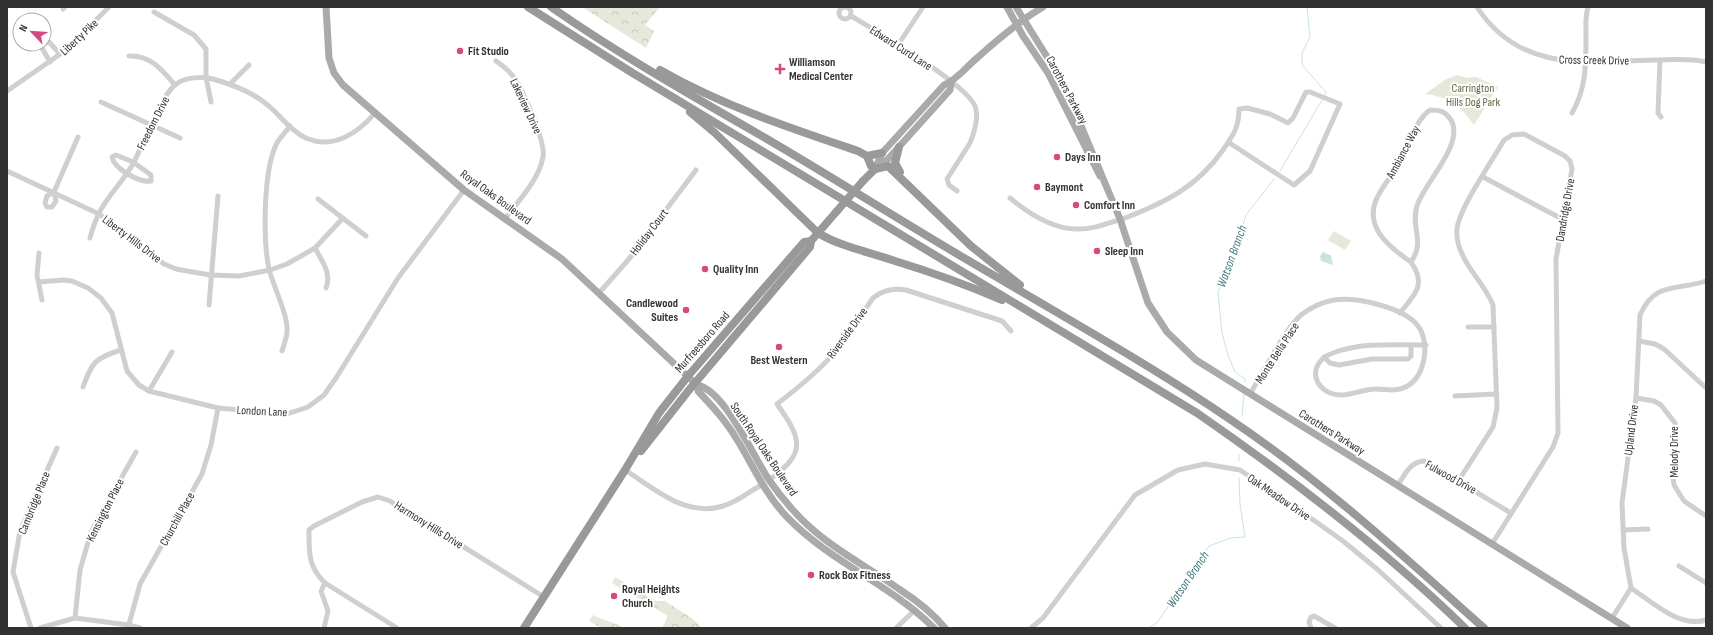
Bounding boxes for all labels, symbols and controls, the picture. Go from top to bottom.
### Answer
north arrow [12,12,52,52]
street label: Liberty Pike [57,16,102,59]
text: N [16,22,31,33]
street label: Edward Curd Lane [867,23,935,74]
place label: Fit Studio [468,44,509,59]
marker: Fit Studio [455,46,465,56]
street label: Cross Creek Drive [1559,52,1630,69]
street label: Carothers Parkway [1042,54,1091,127]
place label: Williamson Medical Center [789,55,853,84]
marker: Williamson Medical Center [774,63,786,75]
street label: Lakeview Drive [506,76,545,136]
park label: Carrington Hills Dog Park [1446,81,1500,110]
street label: Freedom Drive [134,94,173,152]
street label: Ambiance Way [1383,123,1424,182]
place label: Days Inn [1065,150,1101,165]
marker: Days Inn [1052,152,1062,162]
street label: Royal Oaks Boulevard [457,167,534,228]
street label: Dandridge Drive [1553,177,1578,243]
place label: Baymont [1045,180,1083,195]
marker: Baymont [1032,182,1042,192]
place label: Comfort Inn [1084,198,1135,213]
marker: Comfort Inn [1071,200,1081,210]
street label: Holiday Court [627,206,672,259]
street label: Liberty Hills Drive [99,212,164,267]
water label: Watson Branch [1213,223,1251,290]
place label: Sleep Inn [1105,244,1144,259]
marker: Sleep Inn [1092,246,1102,256]
place label: Quality Inn [713,262,759,277]
marker: Quality Inn [700,264,710,274]
place label: Candlewood Suites [626,296,678,325]
marker: Candlewood Suites [681,305,691,315]
street label: Riverside Drive [824,305,871,362]
street label: Murfreesboro Road [672,309,733,376]
street label: Monte Bella Place [1252,320,1303,387]
marker: Best Western [774,342,784,352]
place label: Best Western [750,353,808,368]
street label: South Royal Oaks Boulevard [727,399,801,499]
street label: London Lane [236,403,288,420]
street label: Upland Drive [1621,404,1642,456]
street label: Carothers Parkway [1296,406,1368,459]
street label: Melody Drive [1667,426,1682,478]
street label: Fulwood Drive [1423,457,1479,498]
street label: Cambridge Place [15,469,54,537]
street label: Oak Meadow Drive [1244,471,1313,524]
street label: Kensington Place [83,476,128,544]
street label: Churchill Place [157,490,198,549]
street label: Harmony Hills Drive [391,498,466,553]
water label: Watson Branch [1163,548,1213,611]
place label: Rock Box Fitness [819,568,891,583]
marker: Rock Box Fitness [806,570,816,580]
place label: Royal Heights Church [622,582,680,611]
marker: Royal Heights Church [609,591,619,601]

